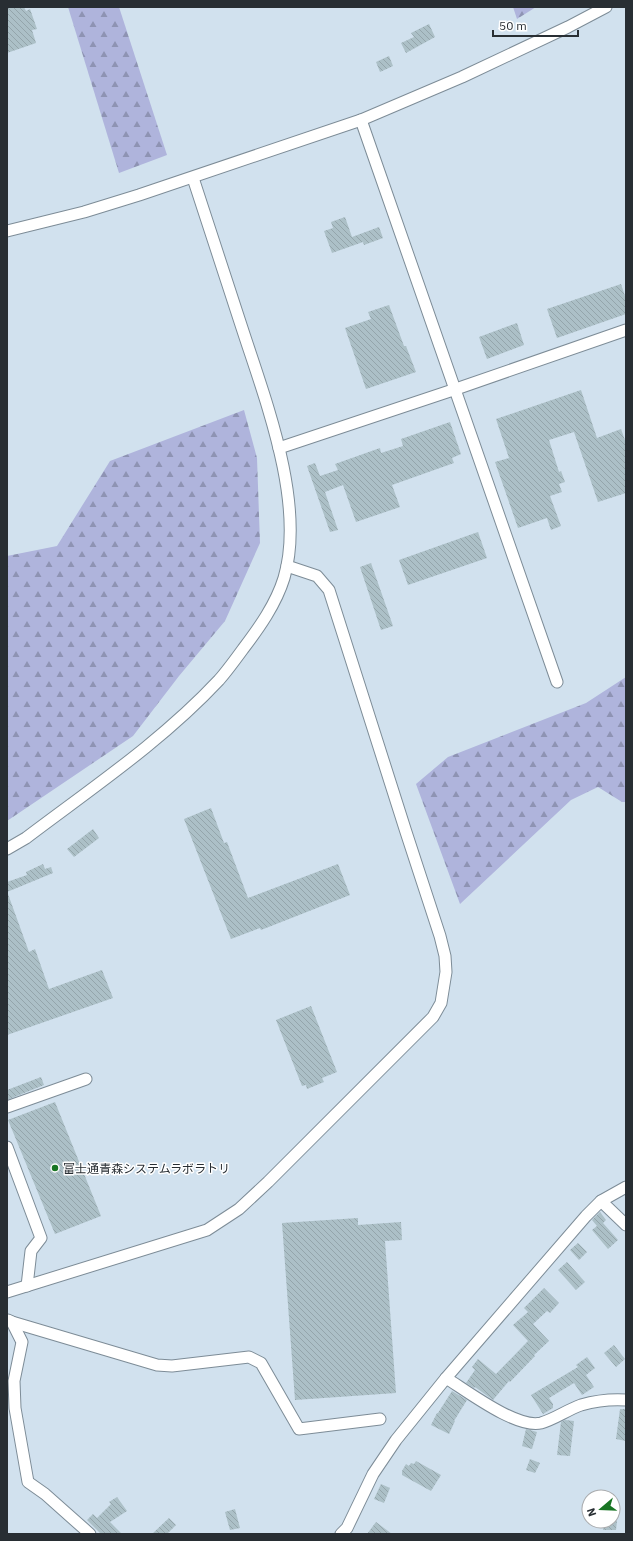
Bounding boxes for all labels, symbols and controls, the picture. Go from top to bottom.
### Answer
scale bar [493,12,578,38]
text: 50 m [499,18,527,33]
place label: 富士通青森システムラボラトリ [63,1161,230,1176]
marker: 富士通青森システムラボラトリ [50,1163,60,1173]
north arrow [581,1489,621,1529]
text: N [584,1506,599,1518]

